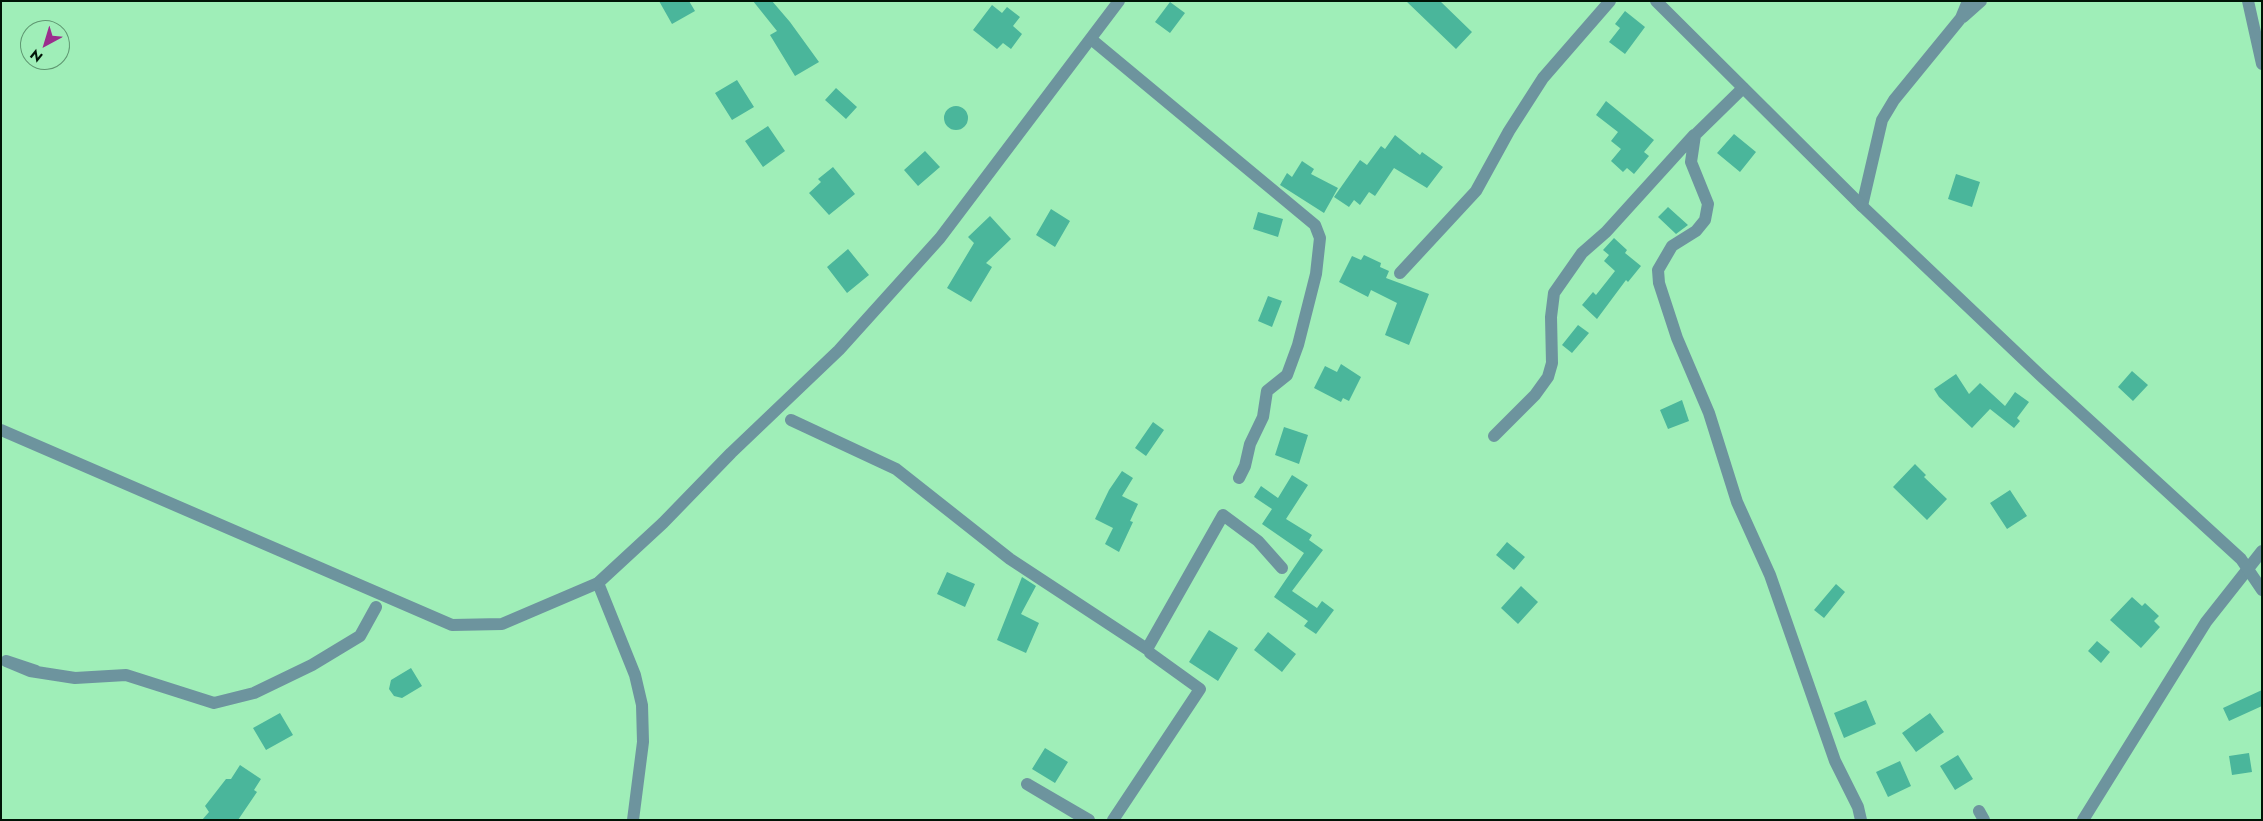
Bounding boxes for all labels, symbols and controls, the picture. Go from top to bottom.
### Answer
north arrow [20,20,70,70]
text: N [26,45,47,67]

